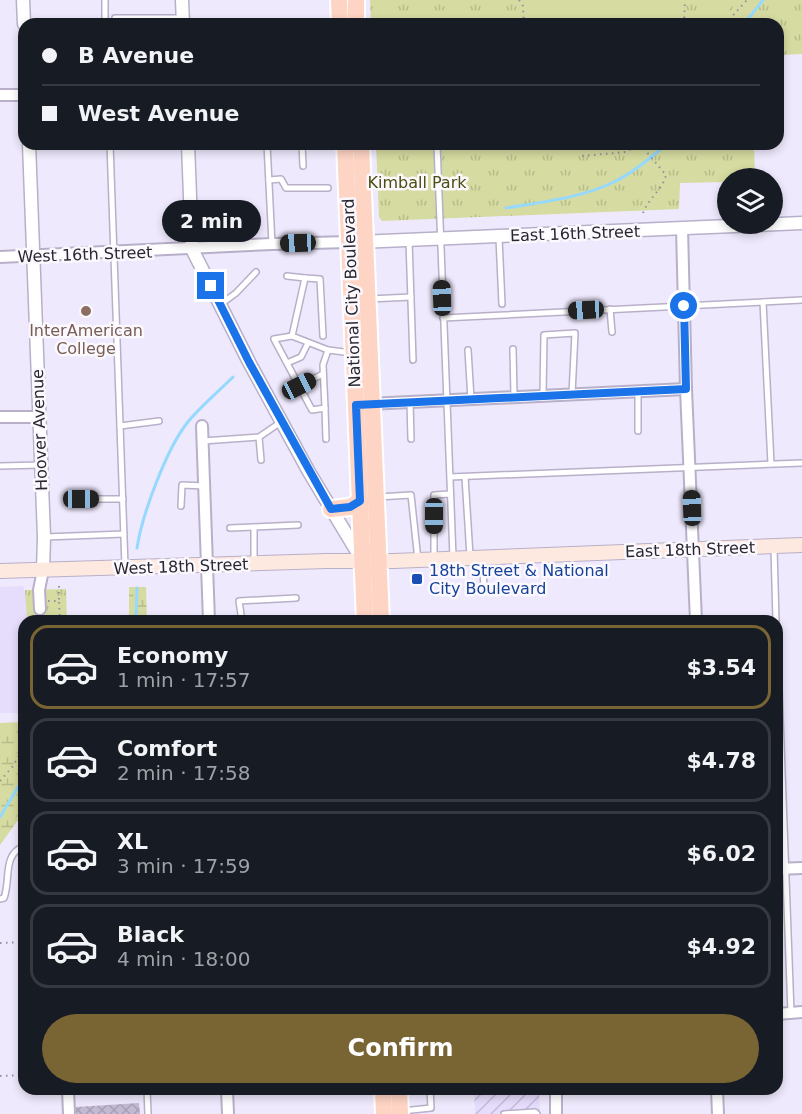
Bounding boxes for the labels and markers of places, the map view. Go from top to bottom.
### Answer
marker: InterAmerican College [79,304,93,318]
place label: InterAmerican College [29,321,143,358]
place label: 18th Street & National City Boulevard [429,561,609,598]
marker: 18th Street & National City Boulevard [410,572,424,586]

